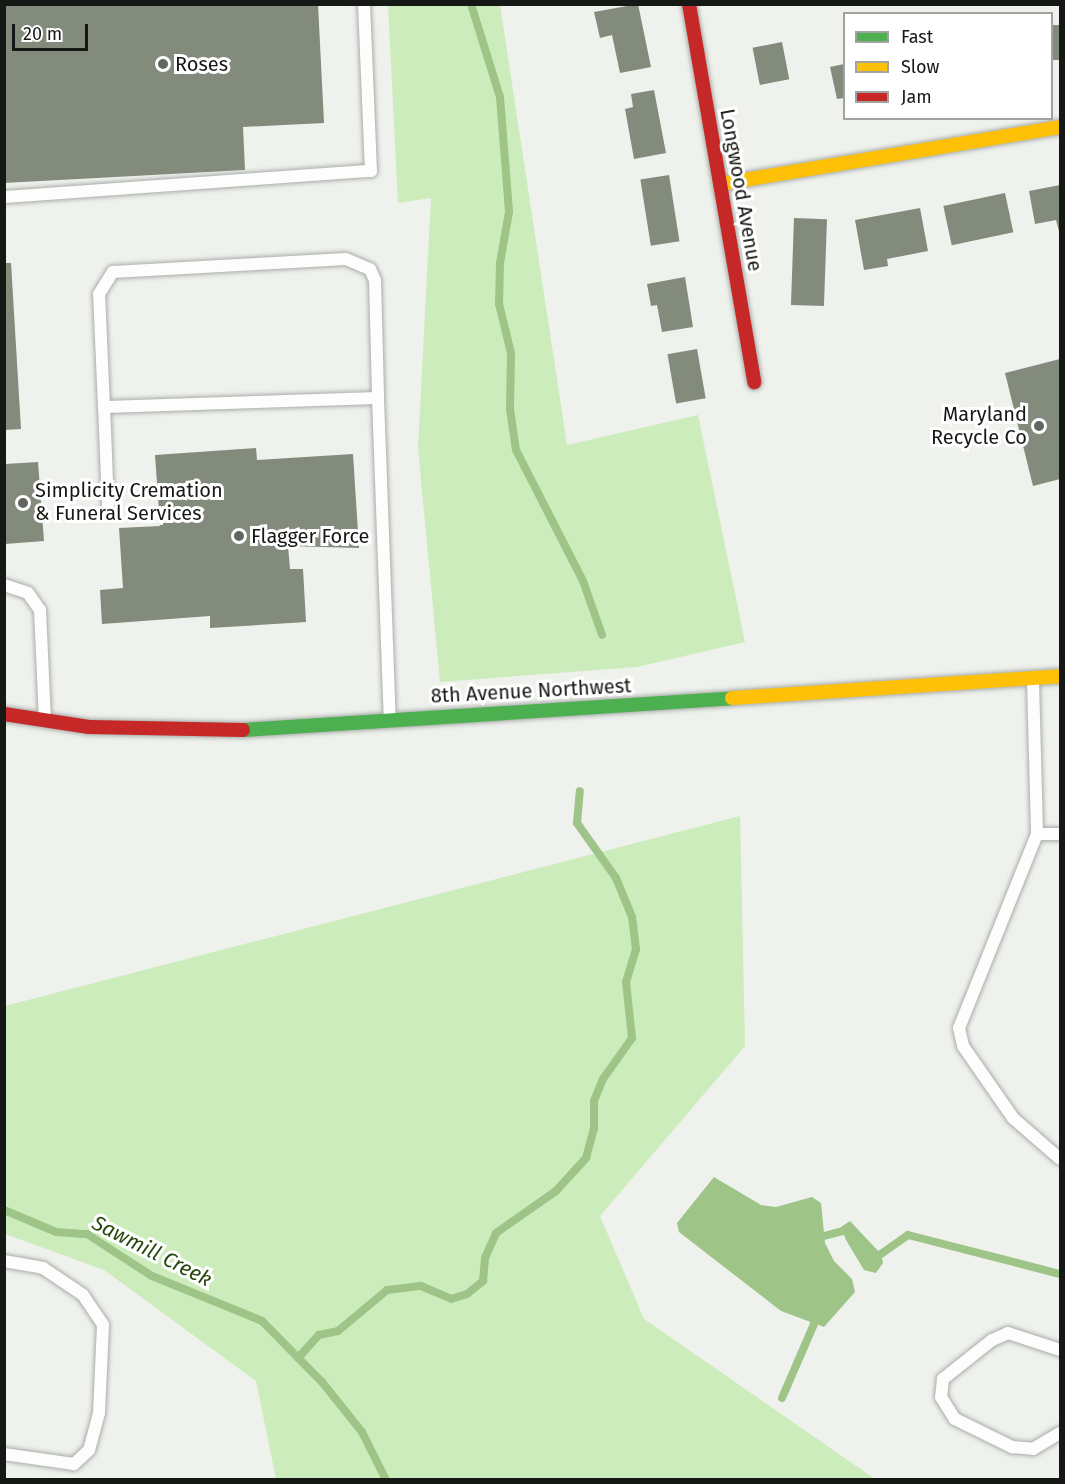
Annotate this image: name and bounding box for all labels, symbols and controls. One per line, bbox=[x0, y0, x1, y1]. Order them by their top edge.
scale bar bbox=[15, 12, 92, 50]
legend bbox=[843, 12, 1053, 120]
text: 20 m bbox=[23, 23, 62, 45]
text: Fast bbox=[901, 26, 933, 48]
place label: Roses bbox=[175, 52, 228, 76]
text: Slow bbox=[901, 56, 939, 78]
marker: Roses bbox=[156, 57, 170, 71]
text: Jam bbox=[901, 86, 932, 108]
street label: Longwood Avenue bbox=[715, 107, 767, 273]
place label: Maryland Recycle Co bbox=[931, 402, 1027, 449]
marker: Maryland Recycle Co bbox=[1032, 419, 1046, 433]
place label: Simplicity Cremation & Funeral Services bbox=[35, 479, 223, 526]
marker: Simplicity Cremation & Funeral Services bbox=[16, 496, 30, 510]
place label: Flagger Force bbox=[251, 524, 369, 548]
marker: Flagger Force bbox=[232, 529, 246, 543]
street label: 8th Avenue Northwest bbox=[430, 674, 632, 708]
water label: Sawmill Creek bbox=[88, 1210, 216, 1292]

